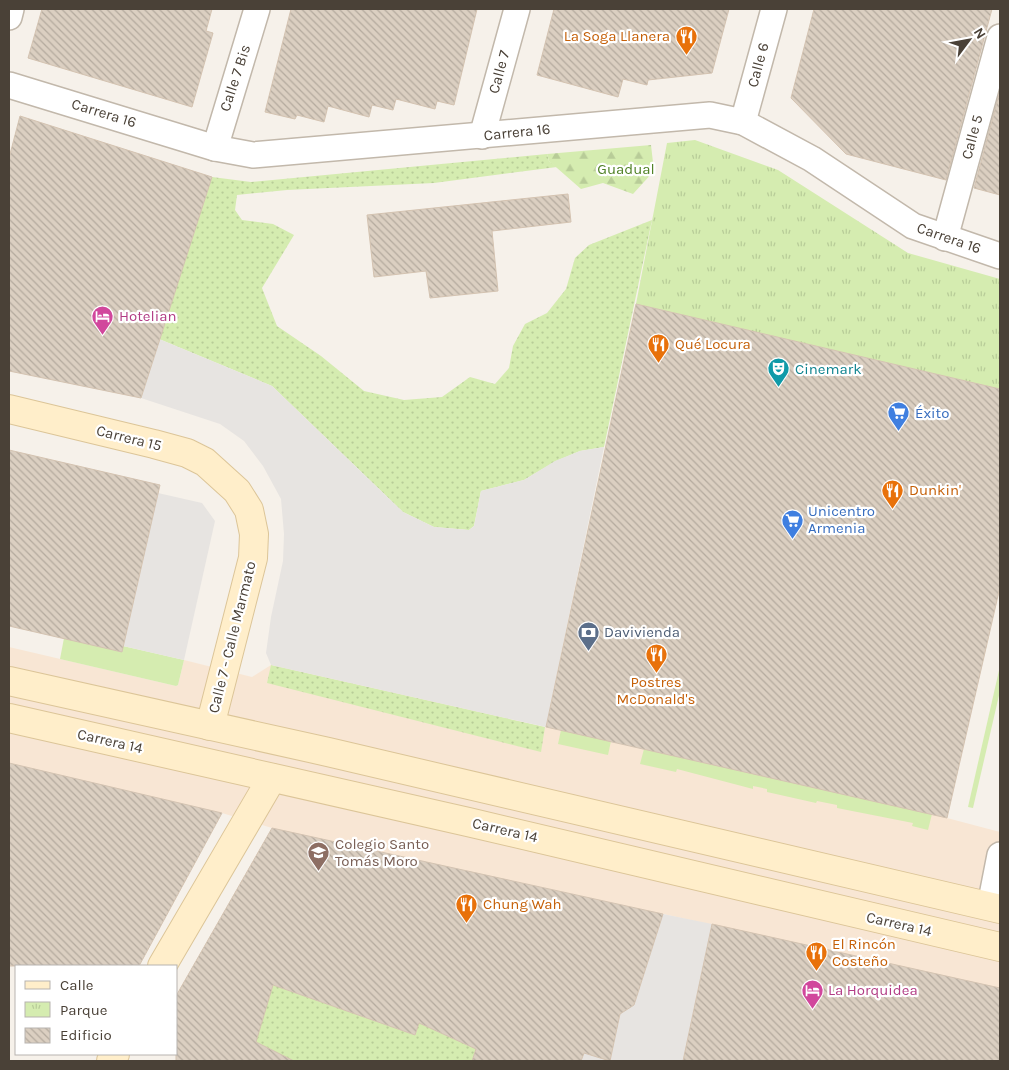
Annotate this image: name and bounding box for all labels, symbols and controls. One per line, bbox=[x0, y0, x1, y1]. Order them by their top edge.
north arrow bbox=[944, 15, 994, 65]
restaurant icon: La Soga Llanera bbox=[674, 24, 698, 55]
text: N bbox=[970, 25, 989, 42]
place label: La Soga Llanera bbox=[564, 27, 670, 45]
street label: Calle 6 bbox=[743, 41, 773, 89]
street label: Calle 7 Bis bbox=[216, 42, 254, 114]
street label: Calle 7 bbox=[485, 48, 513, 96]
street label: Carrera 16 bbox=[69, 95, 139, 131]
street label: Calle 5 bbox=[957, 113, 987, 161]
street label: Carrera 16 bbox=[483, 120, 551, 144]
park label: Guadual bbox=[597, 160, 655, 178]
street label: Carrera 16 bbox=[914, 219, 984, 257]
hotel icon: Hotelian bbox=[91, 304, 115, 335]
place label: Hotelian bbox=[119, 307, 177, 325]
restaurant icon: Qué Locura bbox=[647, 332, 671, 363]
place label: Qué Locura bbox=[675, 335, 751, 353]
theatre icon: Cinemark bbox=[767, 357, 791, 388]
place label: Cinemark bbox=[795, 360, 862, 378]
supermarket icon: Éxito bbox=[887, 401, 911, 432]
place label: Éxito bbox=[915, 404, 949, 422]
street label: Carrera 15 bbox=[94, 421, 164, 455]
restaurant icon: Dunkin' bbox=[881, 478, 905, 509]
place label: Dunkin' bbox=[909, 481, 961, 499]
place label: Unicentro Armenia bbox=[808, 502, 875, 537]
supermarket icon: Unicentro Armenia bbox=[780, 508, 804, 539]
street label: Calle 7 - Calle Marmato bbox=[204, 559, 260, 715]
bank icon: Davivienda bbox=[576, 620, 600, 651]
place label: Davivienda bbox=[604, 623, 680, 641]
restaurant icon: Postres McDonald's bbox=[644, 642, 668, 673]
place label: Postres McDonald's bbox=[617, 673, 695, 708]
street label: Carrera 14 bbox=[76, 725, 145, 757]
street label: Carrera 14 bbox=[471, 814, 540, 846]
place label: Colegio Santo Tomás Moro bbox=[335, 835, 429, 870]
school or university icon: Colegio Santo Tomás Moro bbox=[307, 841, 331, 872]
restaurant icon: Chung Wah bbox=[455, 892, 479, 923]
place label: Chung Wah bbox=[483, 895, 562, 913]
street label: Carrera 14 bbox=[865, 908, 934, 940]
place label: El Rincón Costeño bbox=[832, 935, 896, 970]
restaurant icon: El Rincón Costeño bbox=[804, 941, 828, 972]
legend bbox=[15, 965, 178, 1055]
text: Calle bbox=[60, 976, 94, 994]
hotel icon: La Horquidea bbox=[800, 978, 824, 1009]
place label: La Horquidea bbox=[828, 981, 918, 999]
text: Parque bbox=[60, 1001, 108, 1019]
text: Edificio bbox=[60, 1026, 112, 1044]

